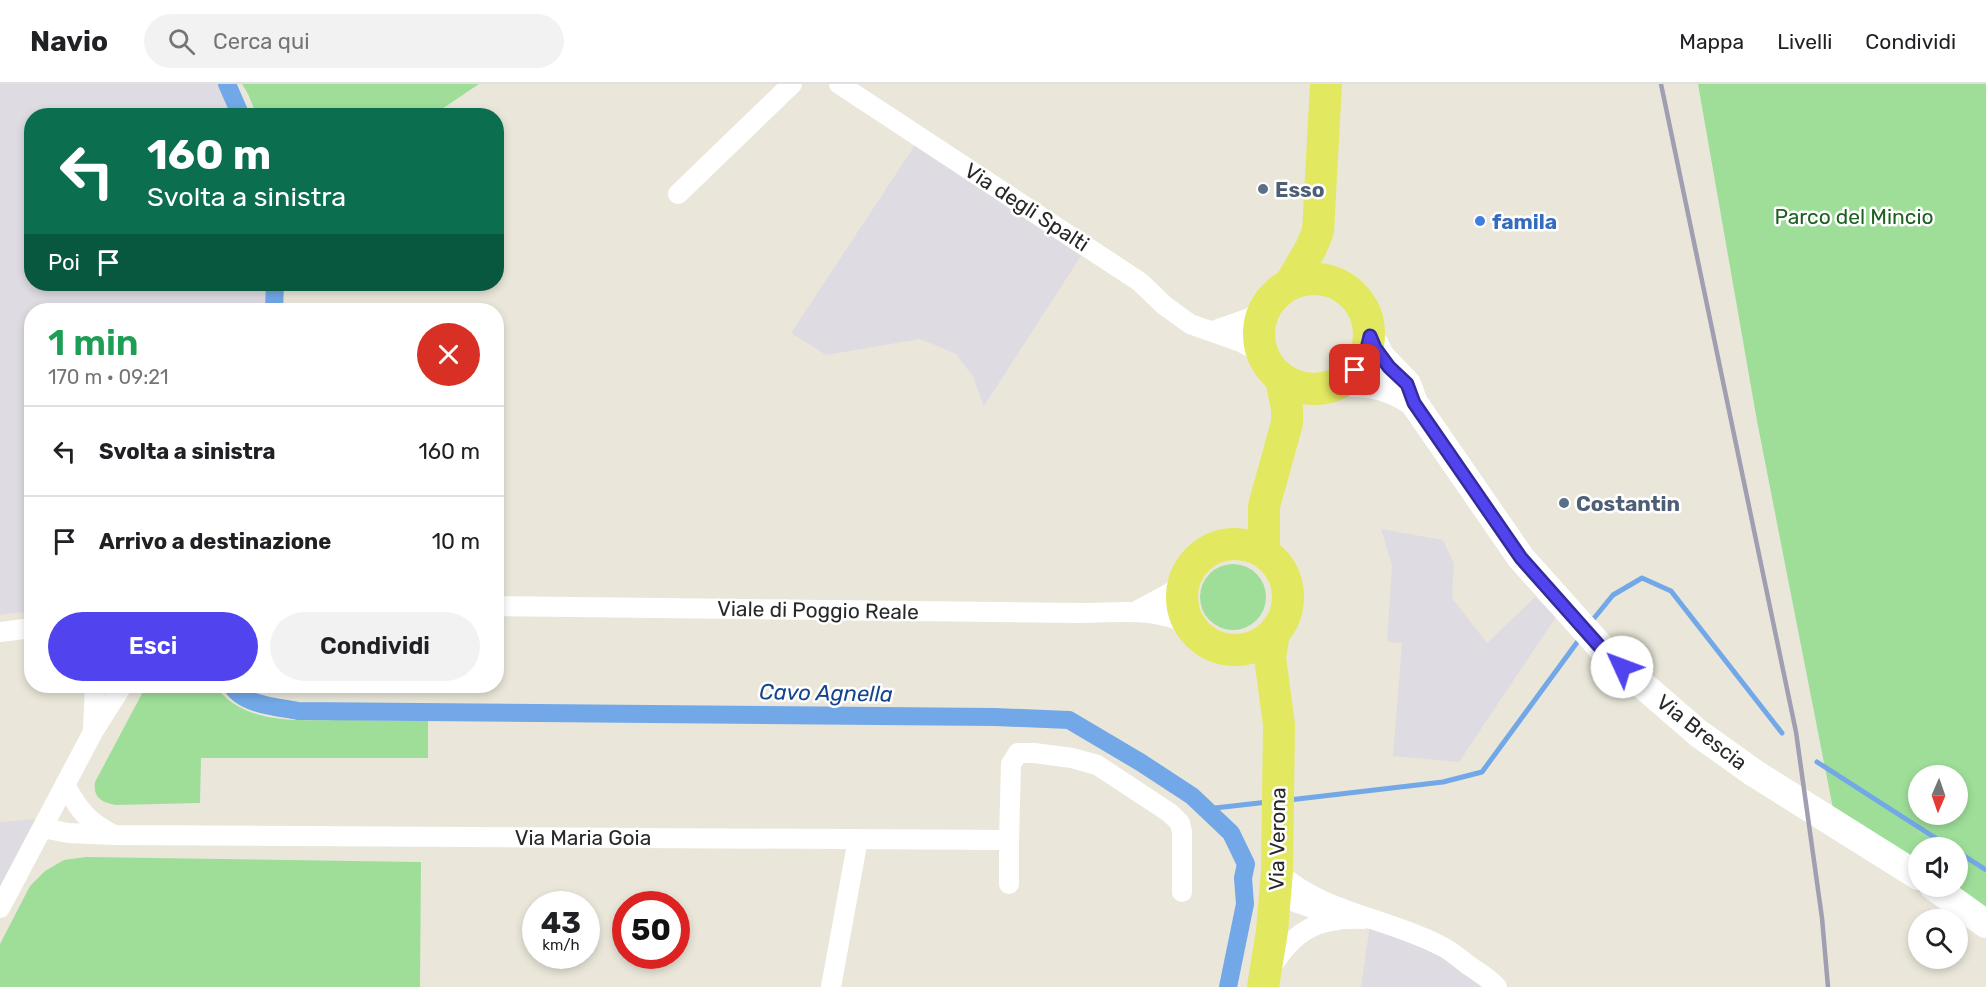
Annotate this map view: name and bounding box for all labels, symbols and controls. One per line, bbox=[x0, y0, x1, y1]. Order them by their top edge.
search box bbox=[144, 14, 564, 68]
text: Navio bbox=[30, 25, 108, 58]
icon: search bbox=[165, 25, 198, 58]
text: Cerca qui bbox=[213, 28, 310, 55]
text: Mappa bbox=[1679, 29, 1744, 54]
text: Livelli bbox=[1777, 29, 1832, 54]
text: Condividi bbox=[1865, 29, 1956, 54]
text: 160 m bbox=[147, 130, 271, 180]
icon: left bbox=[48, 132, 126, 210]
street label: Via degli Spalti bbox=[960, 158, 1094, 256]
place label: Esso bbox=[1275, 177, 1324, 202]
text: Svolta a sinistra bbox=[147, 181, 346, 213]
marker: Esso bbox=[1256, 182, 1270, 196]
park label: Parco del Mincio bbox=[1774, 204, 1934, 229]
place label: famila bbox=[1492, 209, 1557, 234]
marker: famila bbox=[1473, 214, 1487, 228]
icon: arrive bbox=[92, 246, 125, 279]
text: Poi bbox=[48, 249, 80, 276]
text: 1 min bbox=[48, 321, 139, 364]
button: close bbox=[417, 323, 480, 386]
pin bbox=[1329, 344, 1380, 395]
icon: arrive bbox=[1338, 353, 1371, 386]
text: 170 m · 09:21 bbox=[48, 365, 169, 389]
icon: left bbox=[48, 435, 81, 468]
text: Svolta a sinistra bbox=[99, 438, 276, 465]
text: 160 m bbox=[418, 438, 480, 465]
place label: Costantin bbox=[1576, 491, 1680, 516]
marker: Costantin bbox=[1557, 496, 1571, 510]
icon: arrive bbox=[48, 525, 81, 558]
text: Arrivo a destinazione bbox=[99, 528, 331, 555]
text: 10 m bbox=[432, 528, 480, 555]
street label: Viale di Poggio Reale bbox=[717, 596, 919, 624]
button: Esci bbox=[48, 612, 258, 681]
button: Condividi bbox=[270, 612, 480, 681]
position arrow bbox=[1590, 635, 1654, 699]
water label: Cavo Agnella bbox=[759, 678, 893, 708]
street label: Via Brescia bbox=[1652, 689, 1752, 775]
north arrow bbox=[1908, 765, 1968, 825]
map controls bbox=[1908, 765, 1968, 969]
street label: Via Verona bbox=[1264, 787, 1290, 891]
street label: Via Maria Goia bbox=[515, 825, 651, 850]
button: sound bbox=[1908, 837, 1968, 897]
speed limit sign: 50 bbox=[612, 891, 690, 969]
text: 43 bbox=[541, 905, 581, 941]
button: search bbox=[1908, 909, 1968, 969]
text: km/h bbox=[542, 936, 580, 954]

